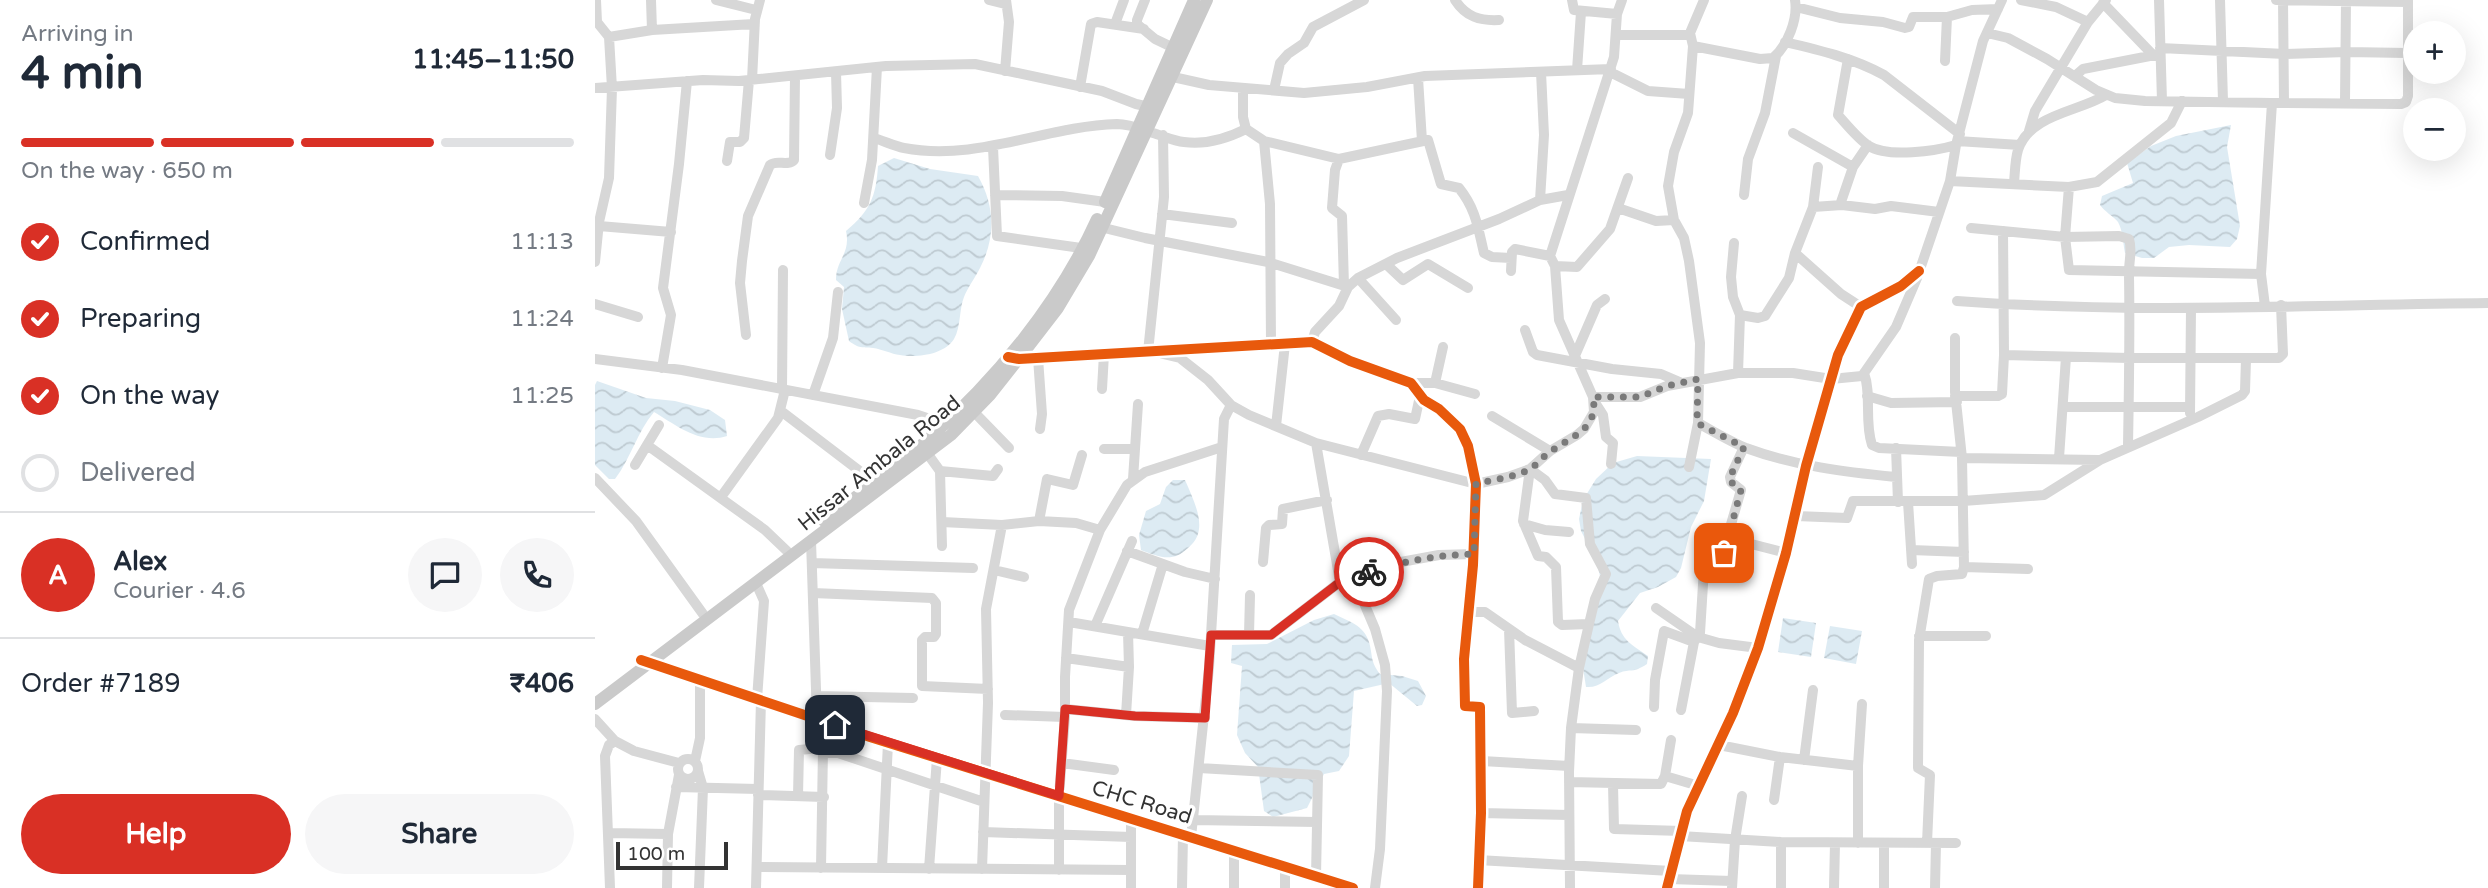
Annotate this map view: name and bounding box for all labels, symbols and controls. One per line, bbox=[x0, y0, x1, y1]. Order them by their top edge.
text: Arriving in bbox=[21, 20, 134, 48]
map controls bbox=[2403, 21, 2466, 161]
button: + bbox=[2403, 21, 2466, 84]
text: 11:45–11:50 bbox=[412, 44, 574, 75]
text: 4 min bbox=[21, 46, 144, 101]
button: − bbox=[2403, 98, 2466, 161]
text: On the way · 650 m bbox=[21, 157, 233, 185]
icon: check bbox=[21, 223, 59, 261]
text: Confirmed bbox=[80, 226, 210, 257]
text: 11:13 bbox=[510, 228, 574, 256]
icon: check bbox=[21, 300, 59, 338]
text: Preparing bbox=[80, 303, 201, 334]
text: 11:24 bbox=[510, 305, 574, 333]
icon: check bbox=[21, 377, 59, 415]
text: On the way bbox=[80, 380, 220, 411]
text: 11:25 bbox=[510, 382, 574, 410]
street label: Hissar Ambala Road bbox=[793, 390, 965, 537]
text: Delivered bbox=[80, 457, 196, 488]
pin bbox=[1694, 523, 1754, 583]
icon: bag bbox=[1705, 534, 1743, 572]
courier bbox=[1334, 537, 1404, 607]
button: chat bbox=[408, 538, 482, 612]
button: phone bbox=[500, 538, 574, 612]
text: Alex bbox=[113, 546, 167, 577]
icon: bike bbox=[1350, 553, 1388, 591]
text: A bbox=[48, 560, 68, 591]
text: Courier · 4.6 bbox=[113, 577, 246, 605]
text: Order #7189 bbox=[21, 668, 181, 699]
text: ₹406 bbox=[510, 668, 574, 699]
pin bbox=[805, 695, 865, 755]
icon: home bbox=[816, 706, 854, 744]
street label: CHC Road bbox=[1089, 775, 1195, 830]
button: Help bbox=[21, 794, 291, 874]
button: Share bbox=[305, 794, 574, 874]
scale bar bbox=[616, 839, 728, 871]
text: 100 m bbox=[627, 843, 685, 865]

